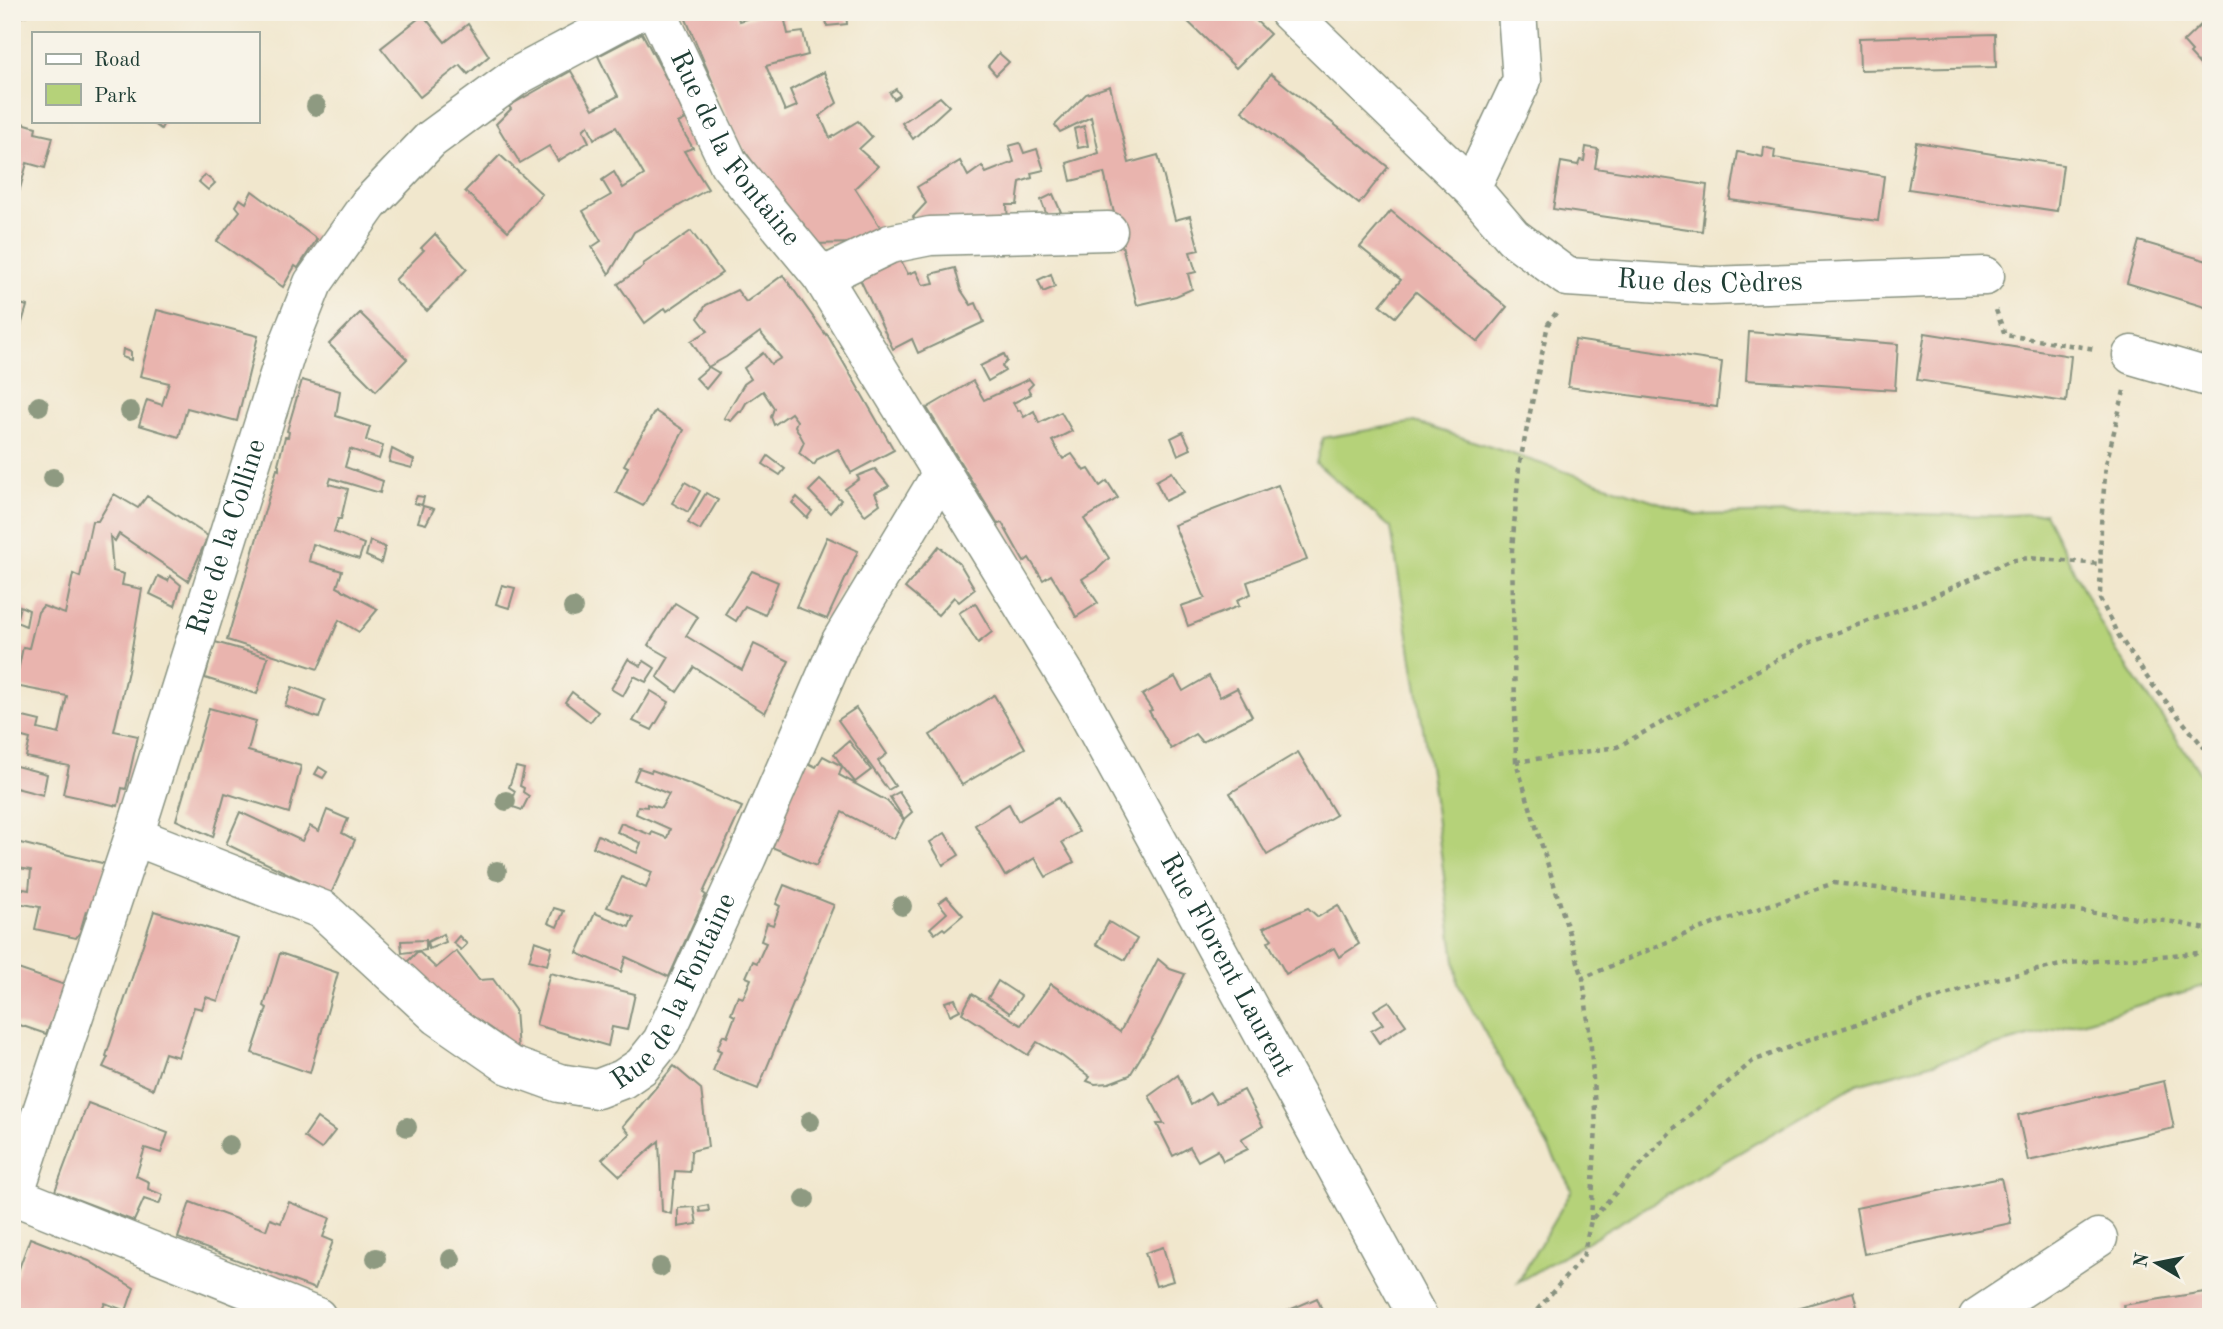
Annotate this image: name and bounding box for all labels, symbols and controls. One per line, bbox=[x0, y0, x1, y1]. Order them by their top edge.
legend bbox=[32, 32, 259, 122]
street label: Rue de la Fontaine bbox=[664, 47, 805, 252]
text: Road bbox=[94, 50, 141, 71]
text: Park bbox=[94, 86, 137, 107]
street label: Rue des Cèdres bbox=[1616, 266, 1803, 300]
street label: Rue de la Colline bbox=[184, 436, 272, 639]
street label: Rue Florent Laurent bbox=[1154, 849, 1298, 1082]
street label: Rue de la Fontaine bbox=[607, 889, 742, 1096]
north arrow bbox=[2122, 1228, 2192, 1298]
text: N bbox=[2132, 1251, 2153, 1269]

